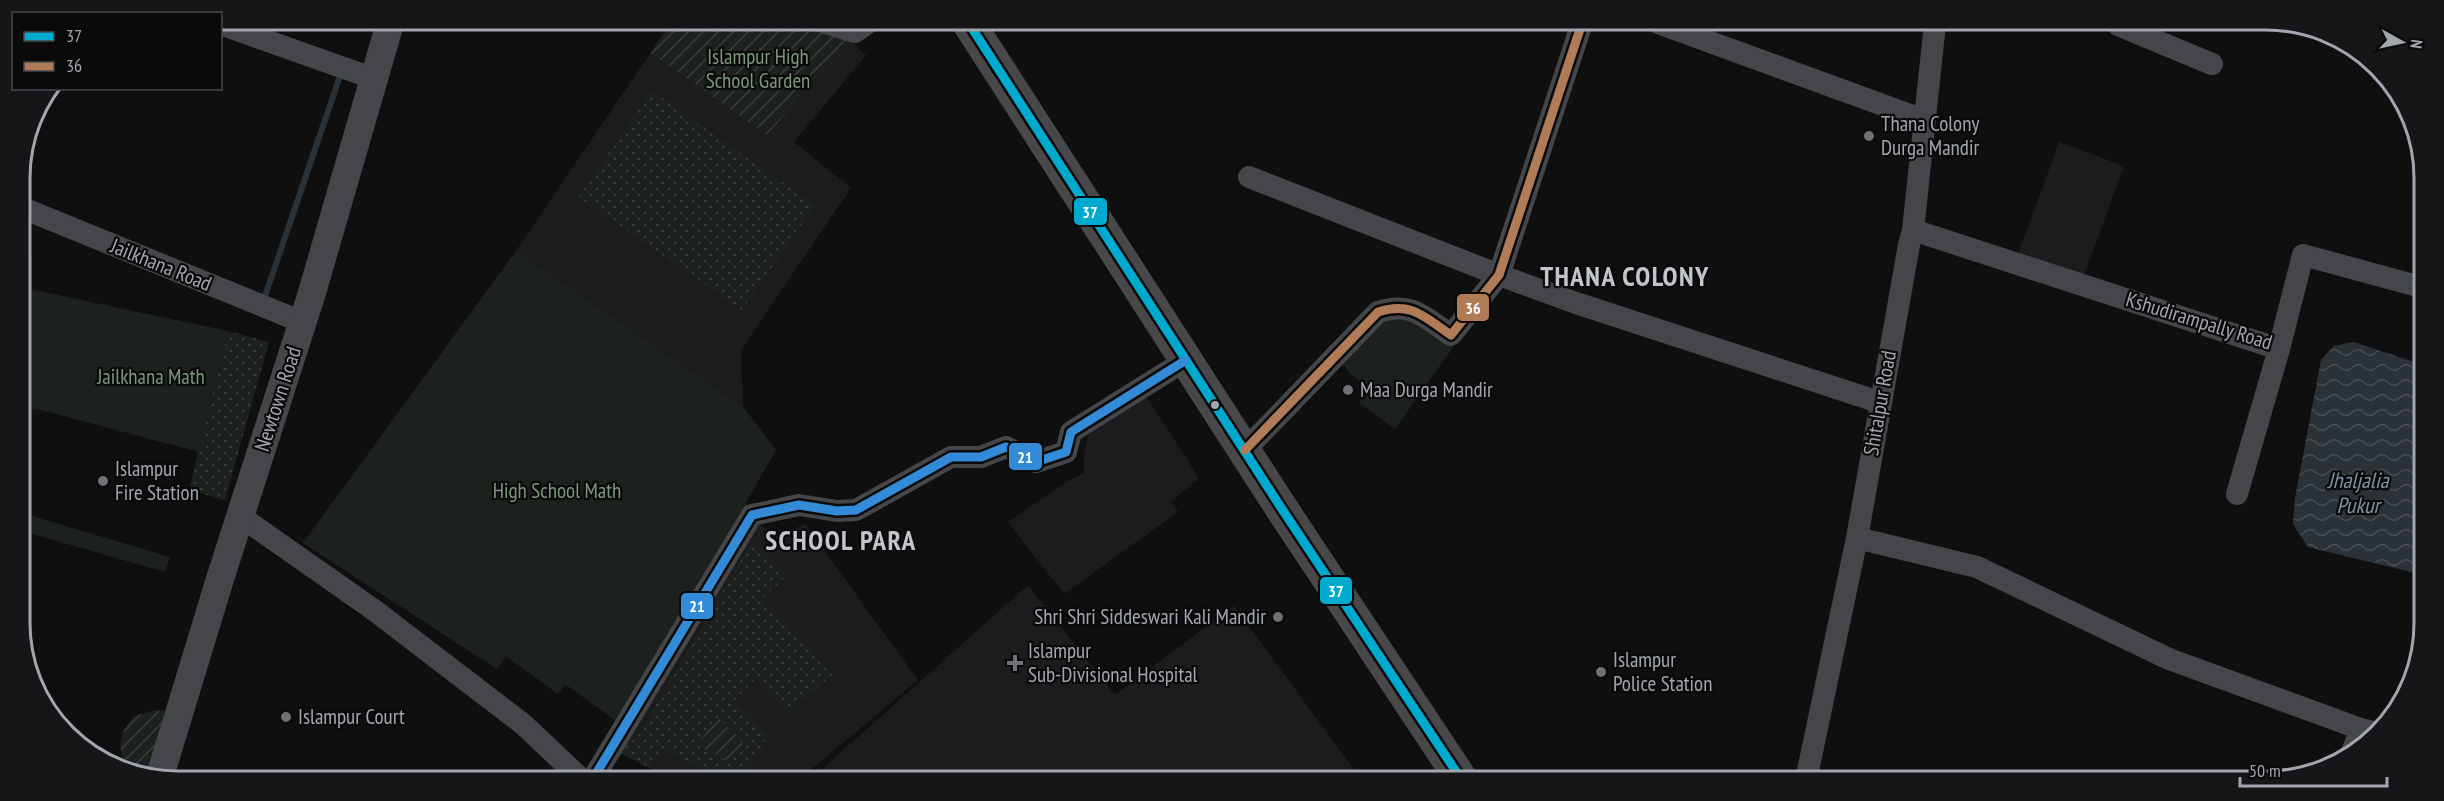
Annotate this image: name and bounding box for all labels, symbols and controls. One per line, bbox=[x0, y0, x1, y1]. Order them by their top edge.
legend bbox=[12, 12, 222, 90]
north arrow bbox=[2372, 12, 2432, 72]
text: 37 bbox=[66, 24, 82, 47]
text: N bbox=[2406, 38, 2427, 50]
park label: Islampur High School Garden bbox=[706, 43, 810, 94]
text: 36 bbox=[66, 54, 82, 77]
place label: Thana Colony Durga Mandir bbox=[1881, 110, 1979, 161]
marker: Thana Colony Durga Mandir bbox=[1862, 129, 1876, 143]
line badge: 37 bbox=[1073, 197, 1108, 226]
text: 37 bbox=[1082, 202, 1098, 222]
street label: Jailkhana Road bbox=[106, 232, 216, 297]
district label: THANA COLONY bbox=[1540, 259, 1710, 293]
street label: Kshudirampally Road bbox=[2123, 285, 2276, 356]
line badge: 36 bbox=[1456, 293, 1490, 322]
text: 36 bbox=[1465, 298, 1481, 318]
street label: Newtown Road bbox=[248, 343, 307, 455]
street label: Shitalpur Road bbox=[1857, 348, 1902, 458]
park label: Jailkhana Math bbox=[96, 363, 205, 390]
place label: Maa Durga Mandir bbox=[1360, 376, 1493, 403]
marker: Maa Durga Mandir bbox=[1341, 383, 1355, 397]
unlabelled marker bbox=[1209, 399, 1221, 411]
line badge: 21 bbox=[1008, 442, 1043, 471]
text: 21 bbox=[1017, 447, 1033, 467]
place label: Islampur Fire Station bbox=[115, 455, 199, 506]
water label: Jhaljalia Pukur bbox=[2326, 466, 2390, 519]
marker: Islampur Fire Station bbox=[96, 474, 110, 488]
park label: High School Math bbox=[493, 477, 621, 504]
district label: SCHOOL PARA bbox=[765, 523, 917, 557]
line badge: 37 bbox=[1319, 576, 1353, 605]
text: 37 bbox=[1328, 581, 1344, 601]
line badge: 21 bbox=[680, 592, 714, 620]
text: 21 bbox=[689, 596, 705, 616]
place label: Shri Shri Siddeswari Kali Mandir bbox=[1034, 603, 1266, 630]
marker: Shri Shri Siddeswari Kali Mandir bbox=[1271, 610, 1285, 624]
place label: Islampur Sub-Divisional Hospital bbox=[1028, 637, 1198, 688]
place label: Islampur Police Station bbox=[1613, 646, 1712, 697]
marker: Islampur Sub-Divisional Hospital bbox=[1006, 654, 1024, 672]
marker: Islampur Police Station bbox=[1594, 665, 1608, 679]
place label: Islampur Court bbox=[298, 703, 405, 730]
marker: Islampur Court bbox=[279, 710, 293, 724]
scale bar bbox=[2240, 750, 2387, 788]
text: 50 m bbox=[2249, 759, 2281, 782]

